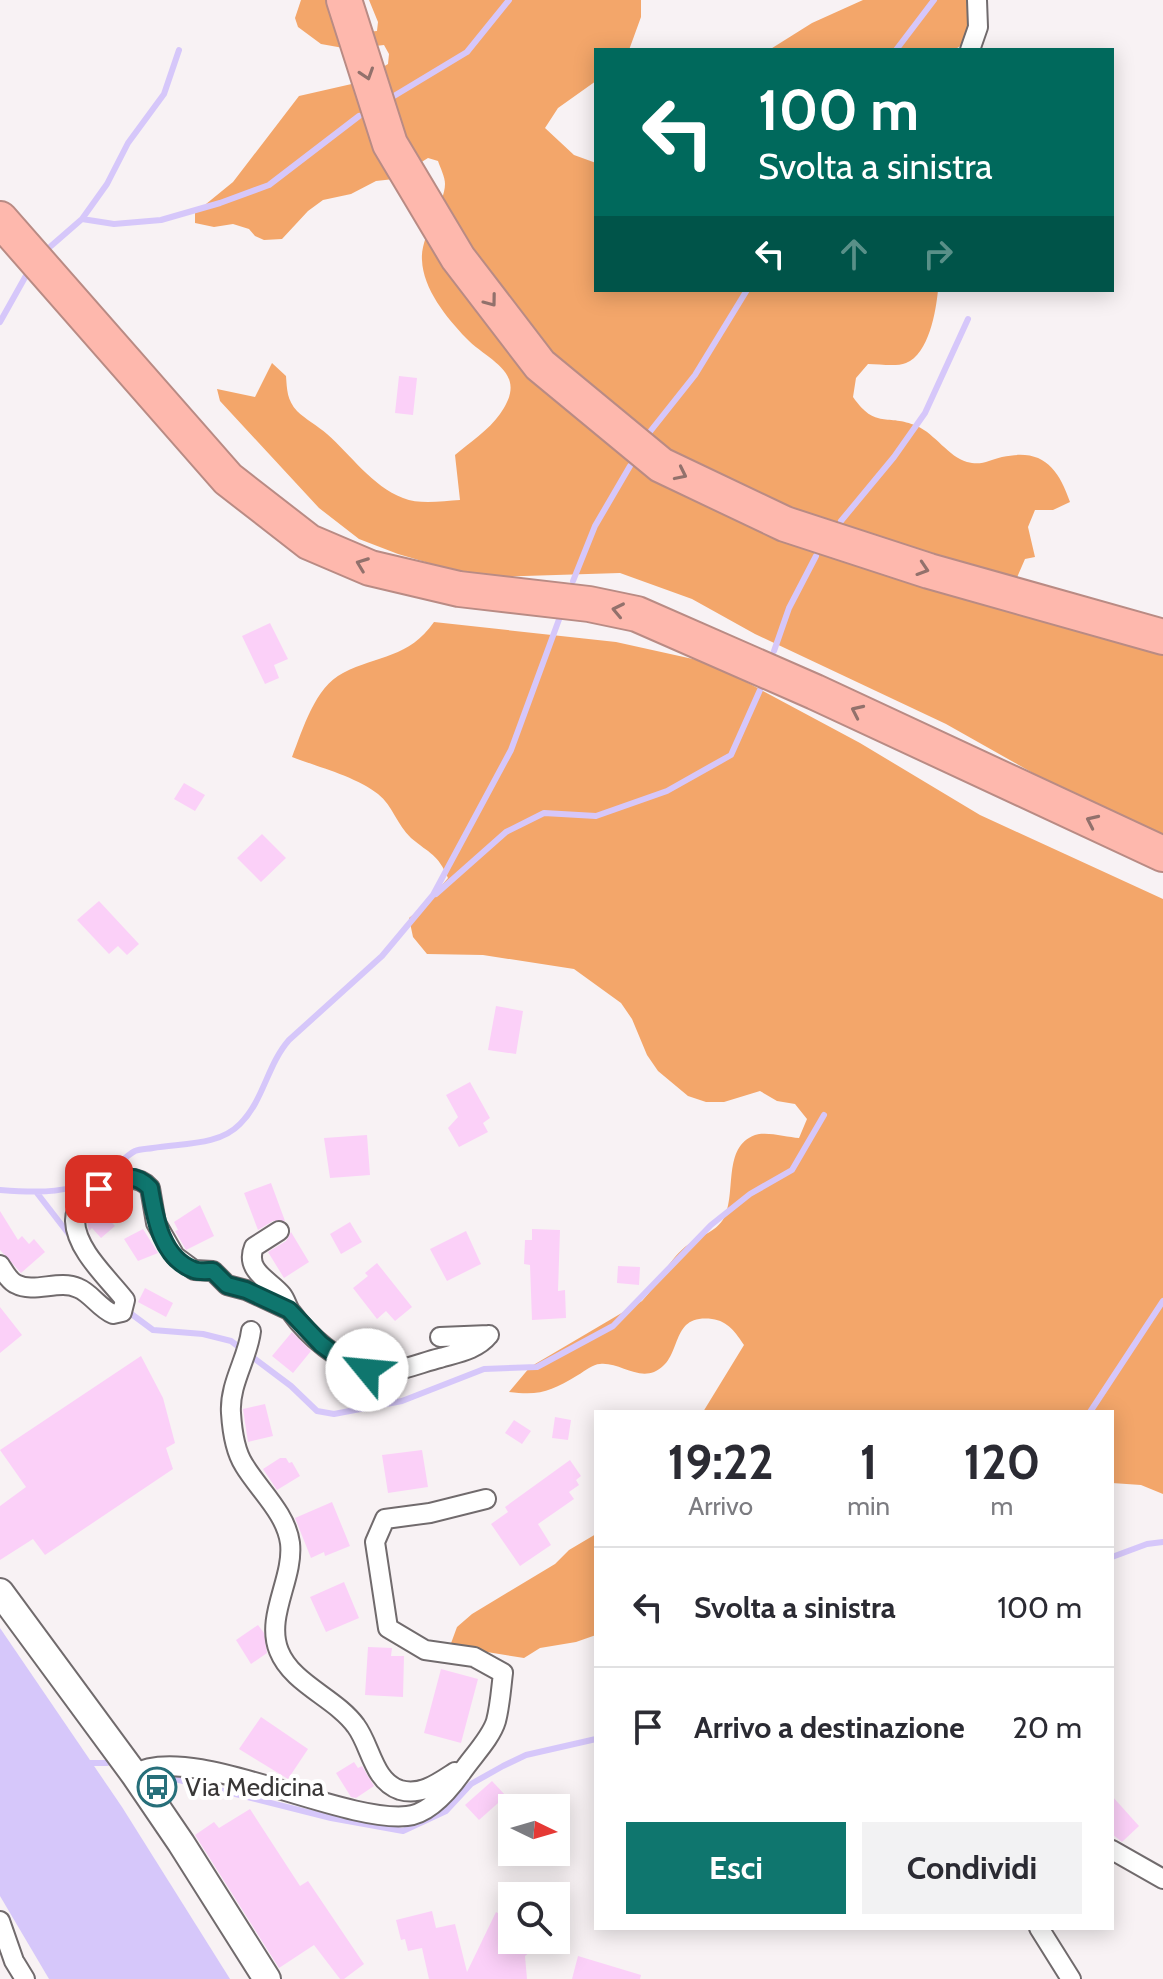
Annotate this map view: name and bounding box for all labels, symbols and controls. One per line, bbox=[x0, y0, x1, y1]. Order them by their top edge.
one-way arrow bbox=[358, 67, 374, 81]
text: 100 m bbox=[758, 76, 919, 144]
icon: left bbox=[626, 80, 730, 184]
text: Svolta a sinistra bbox=[758, 144, 993, 188]
icon: left bbox=[748, 232, 792, 276]
icon: ahead bbox=[832, 232, 876, 276]
icon: right bbox=[916, 232, 960, 276]
one-way arrow bbox=[481, 292, 495, 307]
one-way arrow bbox=[673, 464, 688, 480]
one-way arrow bbox=[356, 557, 370, 574]
one-way arrow bbox=[916, 560, 929, 576]
one-way arrow bbox=[611, 602, 625, 619]
one-way arrow bbox=[850, 705, 865, 721]
one-way arrow bbox=[1086, 815, 1101, 831]
pin bbox=[65, 1155, 133, 1223]
icon: arrive bbox=[77, 1167, 121, 1211]
position arrow bbox=[325, 1328, 409, 1412]
text: 19:22 bbox=[668, 1433, 774, 1491]
text: 1 bbox=[860, 1433, 877, 1491]
text: 120 bbox=[964, 1433, 1041, 1491]
text: Arrivo bbox=[688, 1490, 753, 1522]
text: min bbox=[847, 1490, 890, 1522]
text: m bbox=[991, 1490, 1013, 1522]
icon: left bbox=[626, 1585, 670, 1629]
text: Svolta a sinistra bbox=[694, 1589, 896, 1626]
text: 100 m bbox=[997, 1589, 1082, 1626]
icon: arrive bbox=[626, 1705, 670, 1749]
text: Arrivo a destinazione bbox=[694, 1709, 965, 1746]
text: 20 m bbox=[1012, 1709, 1082, 1746]
bus stop icon: Via Medicina bbox=[136, 1766, 178, 1808]
place label: Via Medicina bbox=[185, 1771, 325, 1803]
north arrow bbox=[498, 1794, 570, 1866]
map controls bbox=[498, 1794, 570, 1954]
button: Esci bbox=[626, 1822, 846, 1914]
button: Condividi bbox=[862, 1822, 1082, 1914]
button: search bbox=[498, 1882, 570, 1954]

